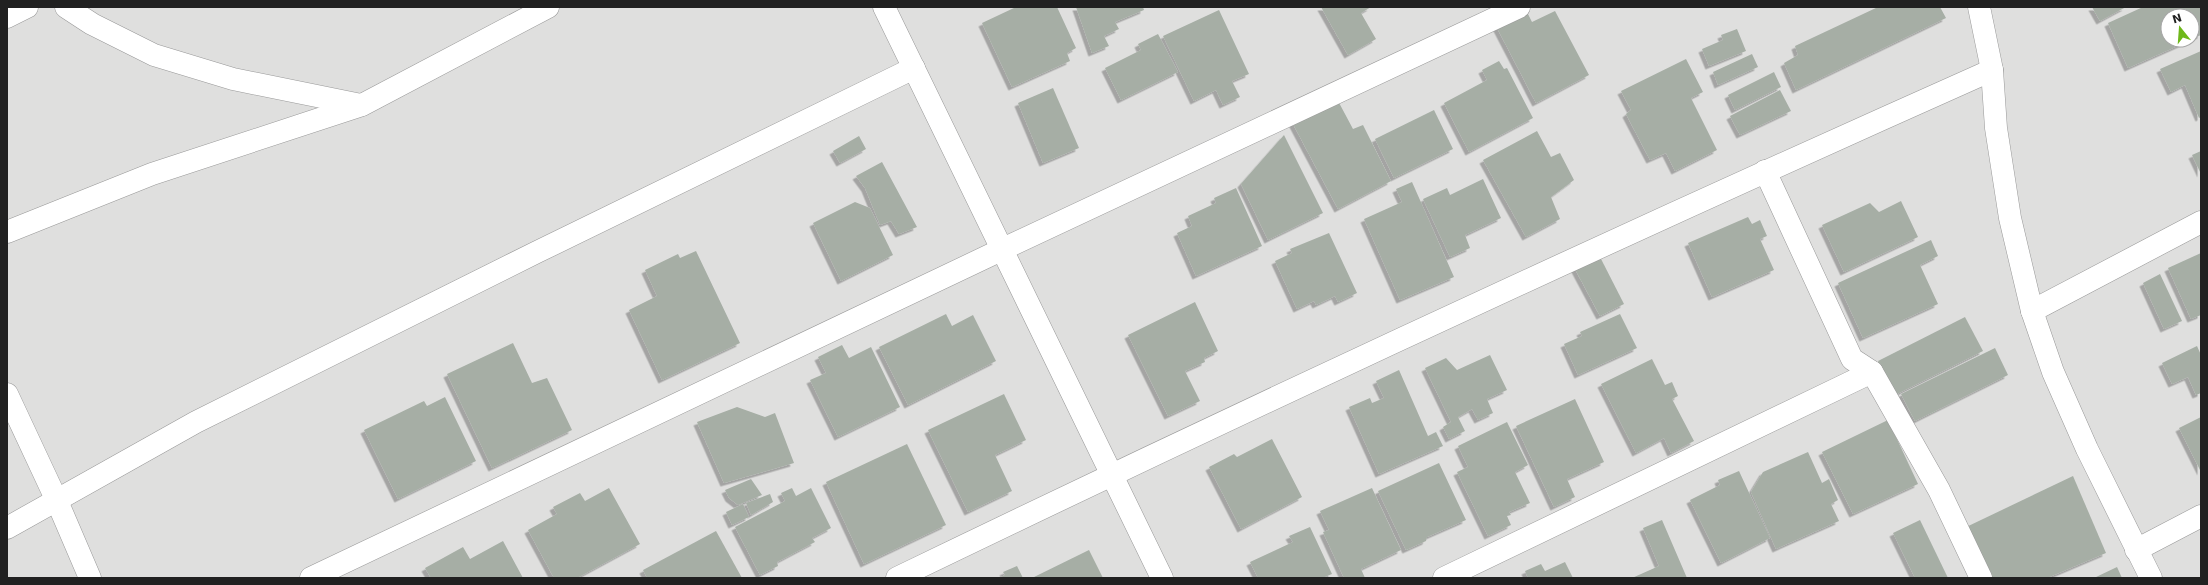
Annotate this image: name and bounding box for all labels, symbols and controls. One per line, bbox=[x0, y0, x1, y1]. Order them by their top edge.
north arrow bbox=[2160, 8, 2200, 48]
text: N bbox=[2171, 11, 2184, 26]

